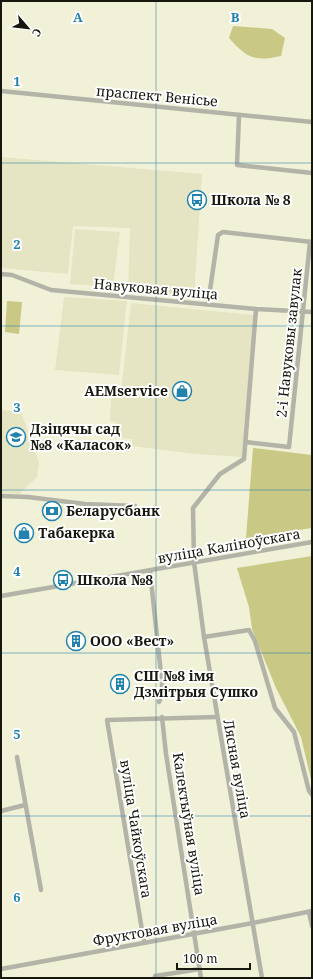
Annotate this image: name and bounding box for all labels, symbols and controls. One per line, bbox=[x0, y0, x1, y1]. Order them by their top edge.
north arrow bbox=[8, 8, 48, 48]
text: A bbox=[73, 8, 83, 26]
text: B bbox=[231, 8, 240, 26]
text: С bbox=[29, 26, 46, 40]
text: 1 bbox=[13, 72, 21, 90]
street label: праспект Венісье bbox=[96, 81, 219, 110]
bus stop icon: Школа № 8 bbox=[186, 189, 208, 211]
place label: Школа № 8 bbox=[211, 190, 291, 209]
text: 2 bbox=[13, 235, 21, 253]
street label: 2-і Навуковы завулак bbox=[271, 267, 306, 418]
street label: Навуковая вуліца bbox=[93, 274, 219, 303]
shop icon: AEMservice bbox=[171, 380, 193, 402]
place label: AEMservice bbox=[84, 381, 168, 400]
text: 3 bbox=[13, 398, 21, 416]
place label: Дзіцячы сад №8 «Каласок» bbox=[30, 419, 132, 454]
school or university icon: Дзіцячы сад №8 «Каласок» bbox=[5, 426, 27, 448]
bank icon: Беларусбанк bbox=[41, 500, 63, 522]
place label: Беларусбанк bbox=[66, 501, 160, 520]
shop icon: Табакерка bbox=[13, 522, 35, 544]
place label: Табакерка bbox=[38, 523, 115, 542]
street label: вуліца Каліноўскага bbox=[156, 524, 302, 567]
text: 4 bbox=[13, 562, 21, 580]
bus stop icon: Школа №8 bbox=[52, 569, 74, 591]
place label: Школа №8 bbox=[77, 570, 153, 589]
building icon: ООО «Вест» bbox=[65, 630, 87, 652]
place label: ООО «Вест» bbox=[90, 631, 174, 650]
place label: СШ №8 імя Дзмітрыя Сушко bbox=[134, 666, 258, 701]
building icon: СШ №8 імя Дзмітрыя Сушко bbox=[109, 673, 131, 695]
street label: Лясная вуліца bbox=[219, 718, 256, 820]
text: 5 bbox=[13, 725, 21, 743]
street label: Калектыўная вуліца bbox=[169, 751, 210, 897]
street label: вуліца Чайкоўскага bbox=[116, 758, 157, 900]
text: 6 bbox=[13, 888, 21, 906]
street label: Фруктовая вуліца bbox=[91, 909, 219, 950]
scale bar bbox=[177, 945, 250, 971]
text: 100 m bbox=[183, 950, 218, 967]

